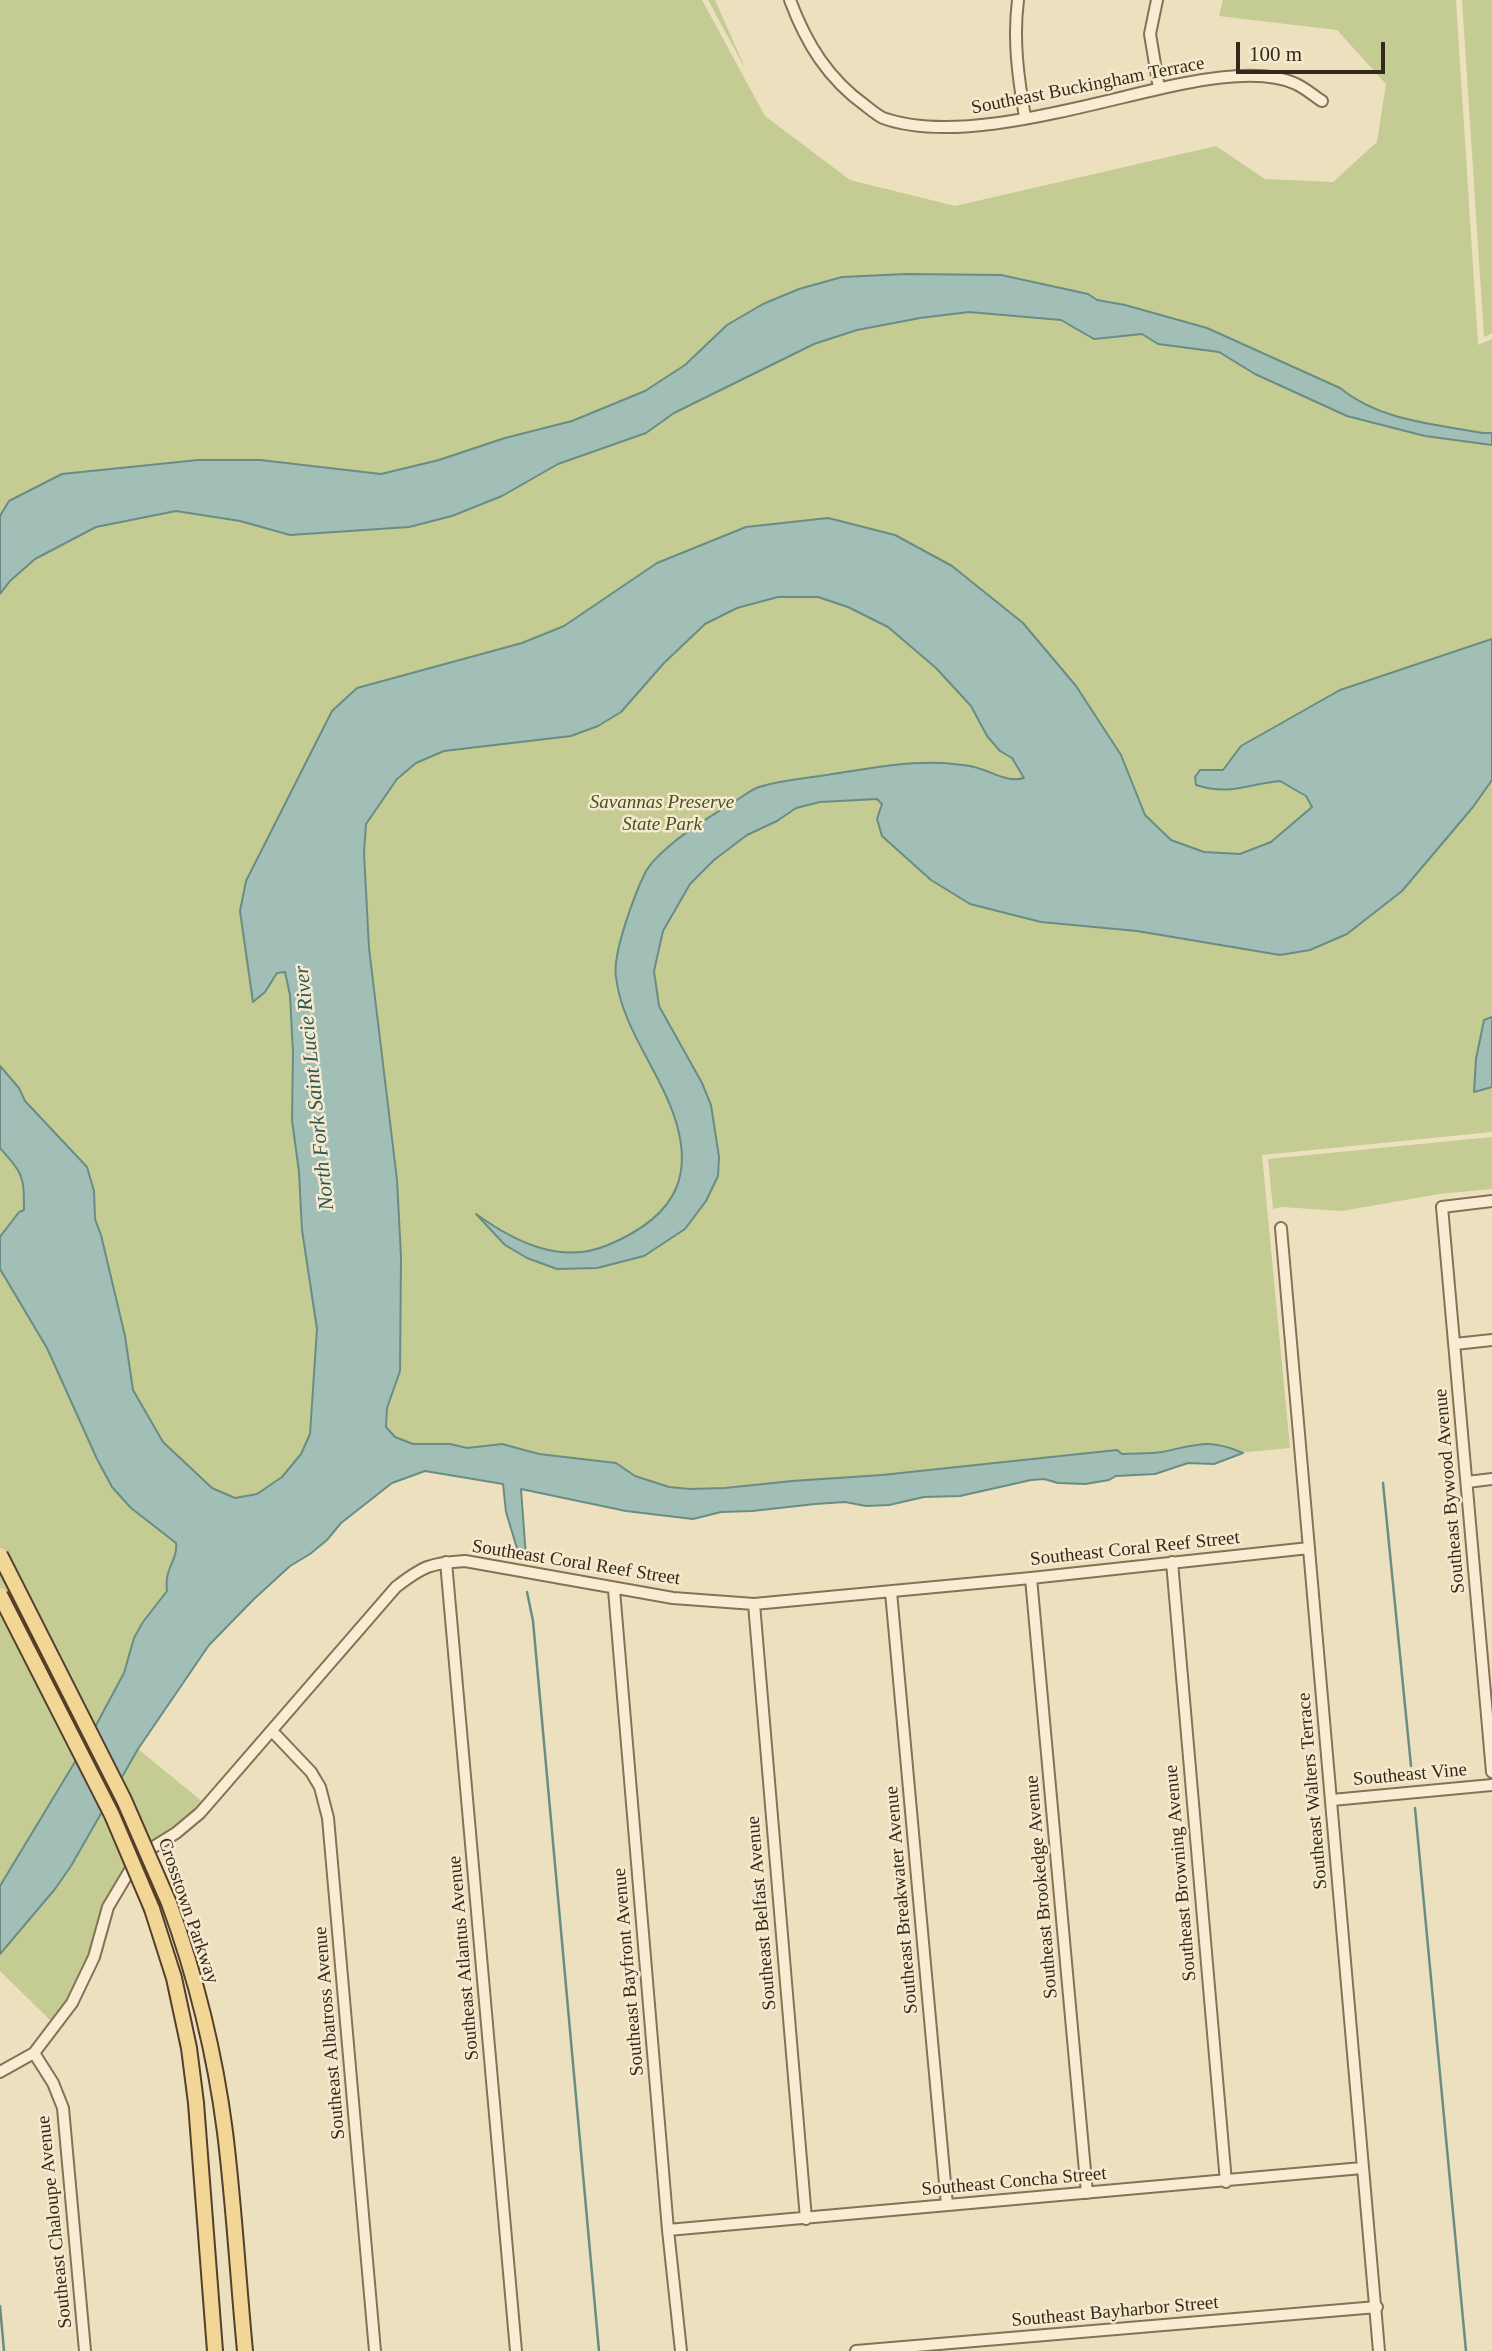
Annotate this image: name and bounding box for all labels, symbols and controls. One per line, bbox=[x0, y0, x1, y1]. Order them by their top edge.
scale bar bbox=[1240, 28, 1389, 72]
text: 100 m bbox=[1249, 42, 1302, 66]
street label: Southeast Buckingham Terrace bbox=[969, 52, 1207, 120]
park label: Savannas Preserve State Park bbox=[590, 792, 734, 836]
water label: North Fork Saint Lucie River bbox=[290, 964, 340, 1212]
street label: Southeast Bywood Avenue bbox=[1430, 1388, 1470, 1594]
street label: Southeast Coral Reef Street bbox=[1029, 1527, 1241, 1571]
street label: Southeast Coral Reef Street bbox=[470, 1535, 682, 1591]
street label: Southeast Walters Terrace bbox=[1293, 1692, 1333, 1890]
street label: Southeast Vine bbox=[1352, 1759, 1468, 1791]
street label: Southeast Browning Avenue bbox=[1160, 1764, 1202, 1982]
street label: Southeast Brookedge Avenue bbox=[1021, 1774, 1063, 2000]
street label: Southeast Breakwater Avenue bbox=[881, 1785, 923, 2015]
street label: Southeast Belfast Avenue bbox=[742, 1815, 782, 2011]
street label: Crosstown Parkway bbox=[152, 1835, 224, 1987]
street label: Southeast Atlantus Avenue bbox=[444, 1855, 484, 2061]
street label: Southeast Bayfront Avenue bbox=[609, 1867, 649, 2077]
street label: Southeast Albatross Avenue bbox=[309, 1925, 351, 2141]
street label: Southeast Chaloupe Avenue bbox=[32, 2114, 78, 2330]
street label: Southeast Concha Street bbox=[920, 2163, 1108, 2201]
street label: Southeast Bayharbor Street bbox=[1010, 2292, 1220, 2332]

